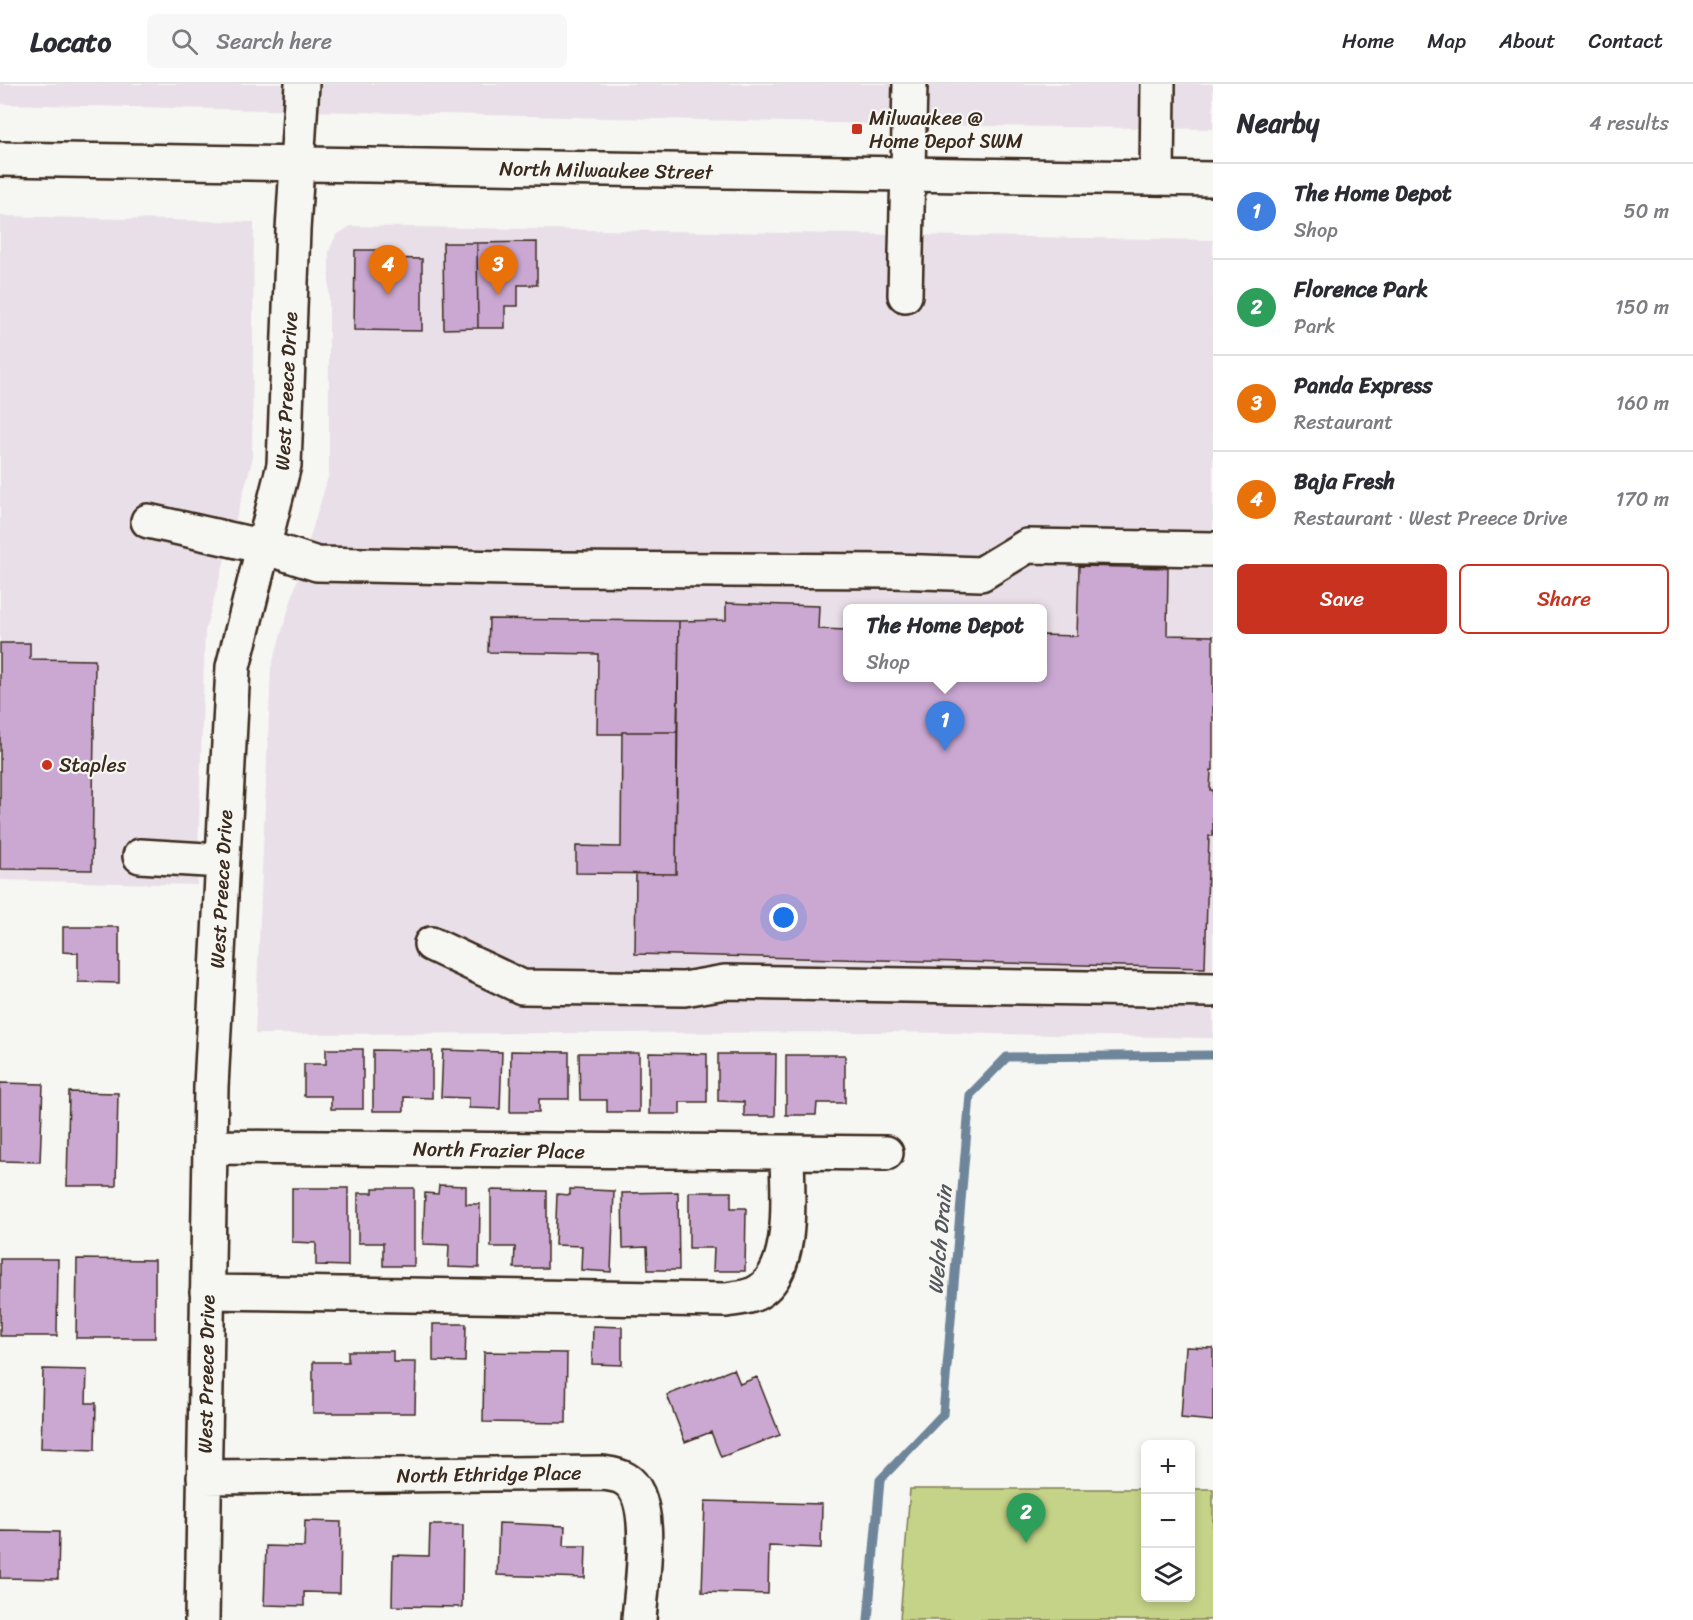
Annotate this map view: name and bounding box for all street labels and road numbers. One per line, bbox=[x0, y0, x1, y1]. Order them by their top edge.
street label: North Milwaukee Street bbox=[499, 151, 714, 190]
street label: West Preece Drive bbox=[265, 310, 308, 471]
street label: West Preece Drive bbox=[200, 808, 243, 969]
street label: North Frazier Place bbox=[413, 1132, 585, 1169]
street label: West Preece Drive bbox=[188, 1294, 225, 1454]
street label: North Ethridge Place bbox=[396, 1455, 582, 1494]

